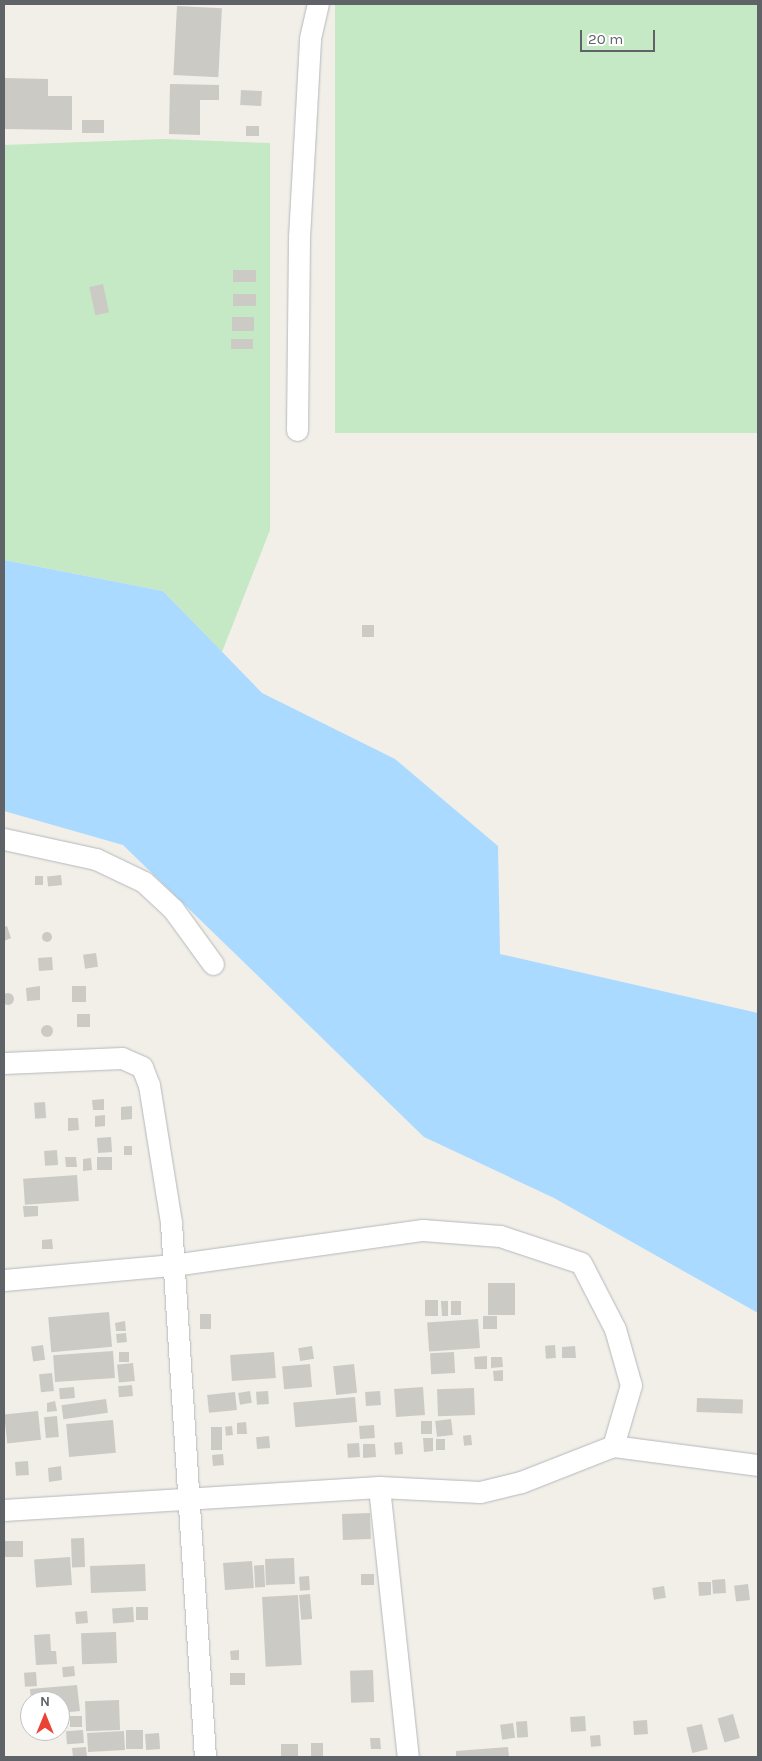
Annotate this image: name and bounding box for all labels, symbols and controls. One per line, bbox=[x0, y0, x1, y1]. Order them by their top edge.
scale bar bbox=[582, 20, 657, 52]
text: 20 m bbox=[588, 30, 623, 48]
north arrow bbox=[20, 1691, 70, 1741]
text: N bbox=[40, 1693, 50, 1710]

